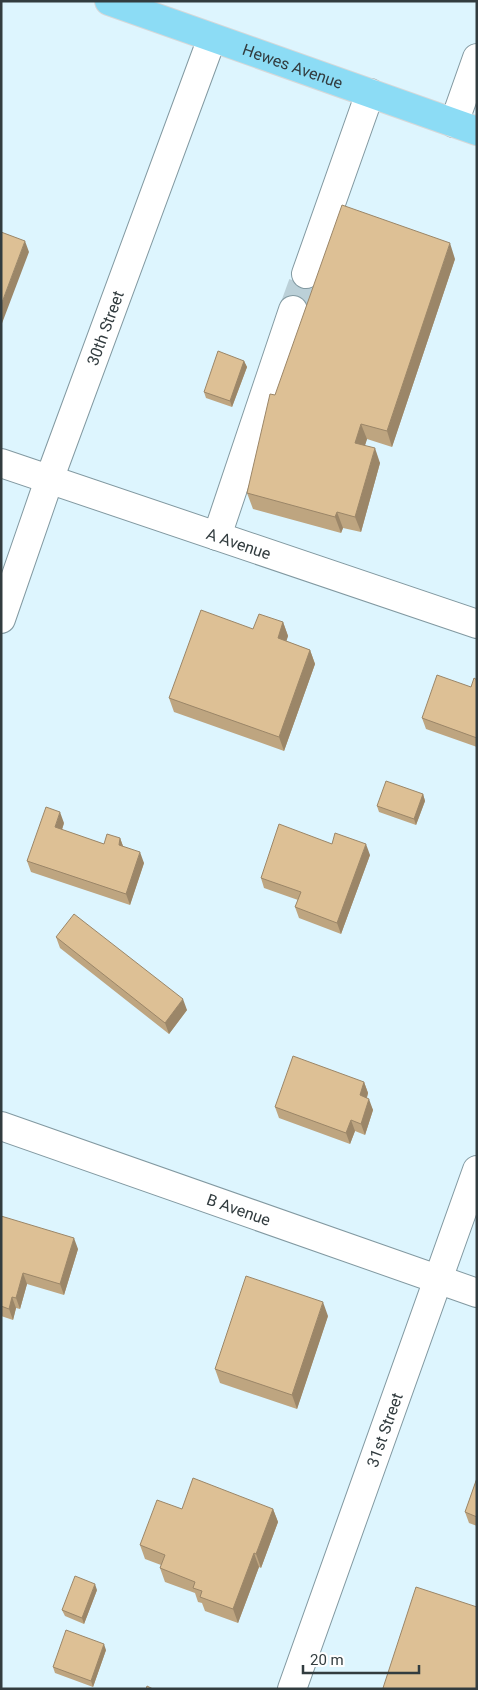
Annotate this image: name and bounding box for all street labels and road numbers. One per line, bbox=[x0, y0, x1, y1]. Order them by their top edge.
street label: Hewes Avenue bbox=[240, 40, 345, 93]
street label: 30th Street bbox=[83, 288, 128, 368]
street label: A Avenue bbox=[204, 524, 273, 564]
street label: B Avenue bbox=[204, 1190, 273, 1230]
street label: 31st Street bbox=[363, 1390, 407, 1470]

